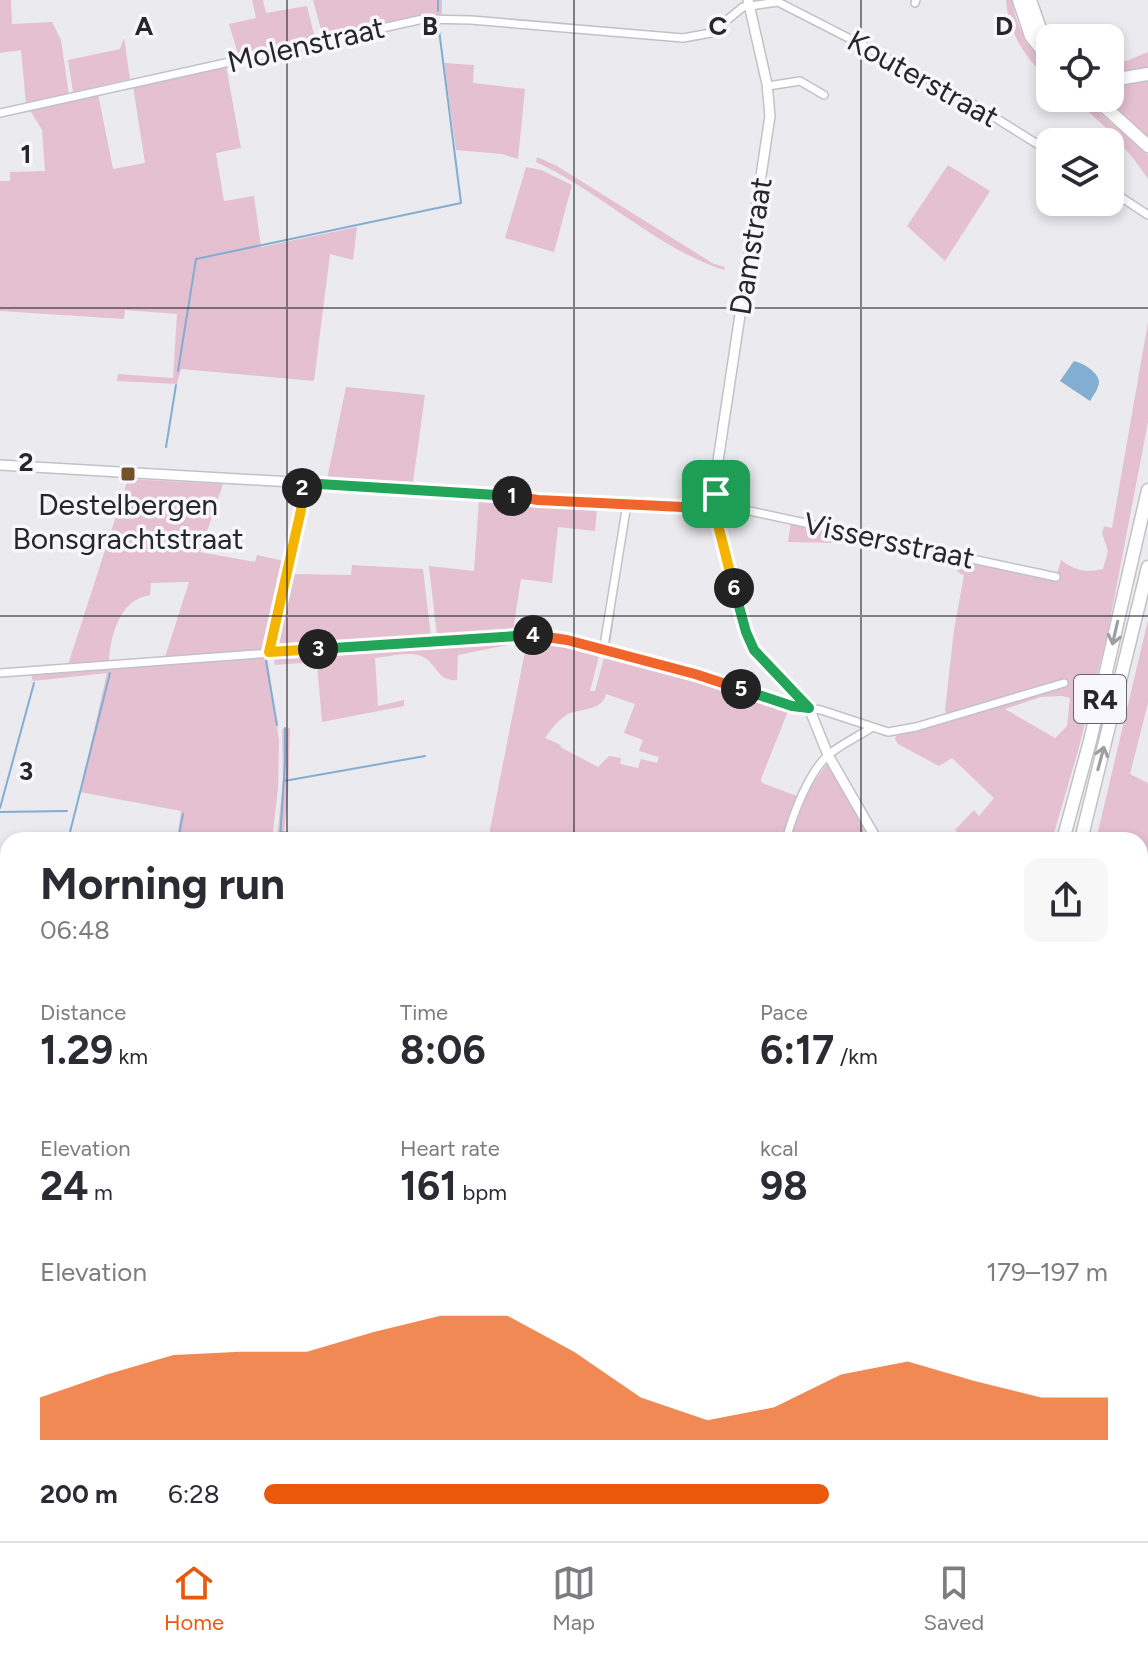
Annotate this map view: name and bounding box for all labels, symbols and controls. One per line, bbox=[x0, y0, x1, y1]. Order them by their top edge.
street label: Molenstraat bbox=[224, 9, 388, 81]
text: A bbox=[135, 10, 154, 42]
text: B bbox=[422, 10, 438, 42]
text: C bbox=[709, 10, 728, 42]
text: D bbox=[995, 10, 1013, 42]
street label: Kouterstraat bbox=[841, 22, 1005, 135]
map controls bbox=[1036, 24, 1124, 216]
button: locate bbox=[1036, 24, 1124, 112]
button: layers bbox=[1036, 128, 1124, 216]
text: 1 bbox=[21, 138, 31, 170]
street label: Damstraat bbox=[721, 174, 780, 317]
text: 2 bbox=[18, 446, 34, 478]
pin bbox=[682, 460, 750, 528]
marker: Destelbergen Bonsgrachtstraat bbox=[119, 465, 137, 483]
pin: 2 bbox=[282, 468, 322, 508]
icon: arrive bbox=[694, 472, 738, 516]
text: 2 bbox=[296, 474, 308, 501]
pin: 1 bbox=[492, 476, 532, 516]
text: 1 bbox=[507, 482, 517, 509]
place label: Destelbergen Bonsgrachtstraat bbox=[12, 486, 244, 557]
street label: Vissersstraat bbox=[800, 504, 978, 577]
pin: 6 bbox=[714, 568, 754, 608]
text: 6 bbox=[728, 574, 740, 601]
pin: 4 bbox=[513, 615, 553, 655]
one-way arrow bbox=[1107, 619, 1122, 645]
text: 4 bbox=[526, 621, 540, 648]
pin: 3 bbox=[298, 629, 338, 669]
text: 3 bbox=[312, 635, 324, 662]
pin: 5 bbox=[721, 669, 761, 709]
text: 5 bbox=[735, 675, 747, 702]
road number: R4 bbox=[1074, 675, 1126, 723]
one-way arrow bbox=[1095, 746, 1110, 772]
text: 3 bbox=[19, 755, 33, 787]
text: Morning run bbox=[40, 857, 285, 910]
button: share bbox=[1024, 858, 1108, 942]
text: 06:48 bbox=[40, 914, 110, 946]
text: Distance bbox=[40, 999, 126, 1026]
text: Time bbox=[400, 999, 448, 1026]
text: Pace bbox=[760, 999, 808, 1026]
text: 1.29 bbox=[40, 1026, 113, 1074]
text: 8:06 bbox=[400, 1026, 486, 1074]
text: 6:17 bbox=[760, 1026, 834, 1074]
text: km bbox=[113, 1043, 148, 1070]
text: /km bbox=[834, 1043, 878, 1070]
text: Elevation bbox=[40, 1135, 130, 1162]
text: Heart rate bbox=[400, 1135, 500, 1162]
text: kcal bbox=[760, 1135, 798, 1162]
text: 24 bbox=[40, 1162, 88, 1210]
text: 161 bbox=[400, 1162, 457, 1210]
text: 98 bbox=[760, 1162, 808, 1210]
text: m bbox=[88, 1179, 113, 1206]
text: bpm bbox=[457, 1179, 507, 1206]
text: Elevation bbox=[40, 1256, 147, 1288]
text: 179–197 m bbox=[986, 1256, 1108, 1288]
text: 200 m bbox=[40, 1478, 118, 1510]
text: 6:28 bbox=[168, 1478, 220, 1510]
tab: Home bbox=[164, 1561, 224, 1636]
tab: Map bbox=[552, 1561, 596, 1636]
tab: Saved bbox=[923, 1561, 984, 1636]

